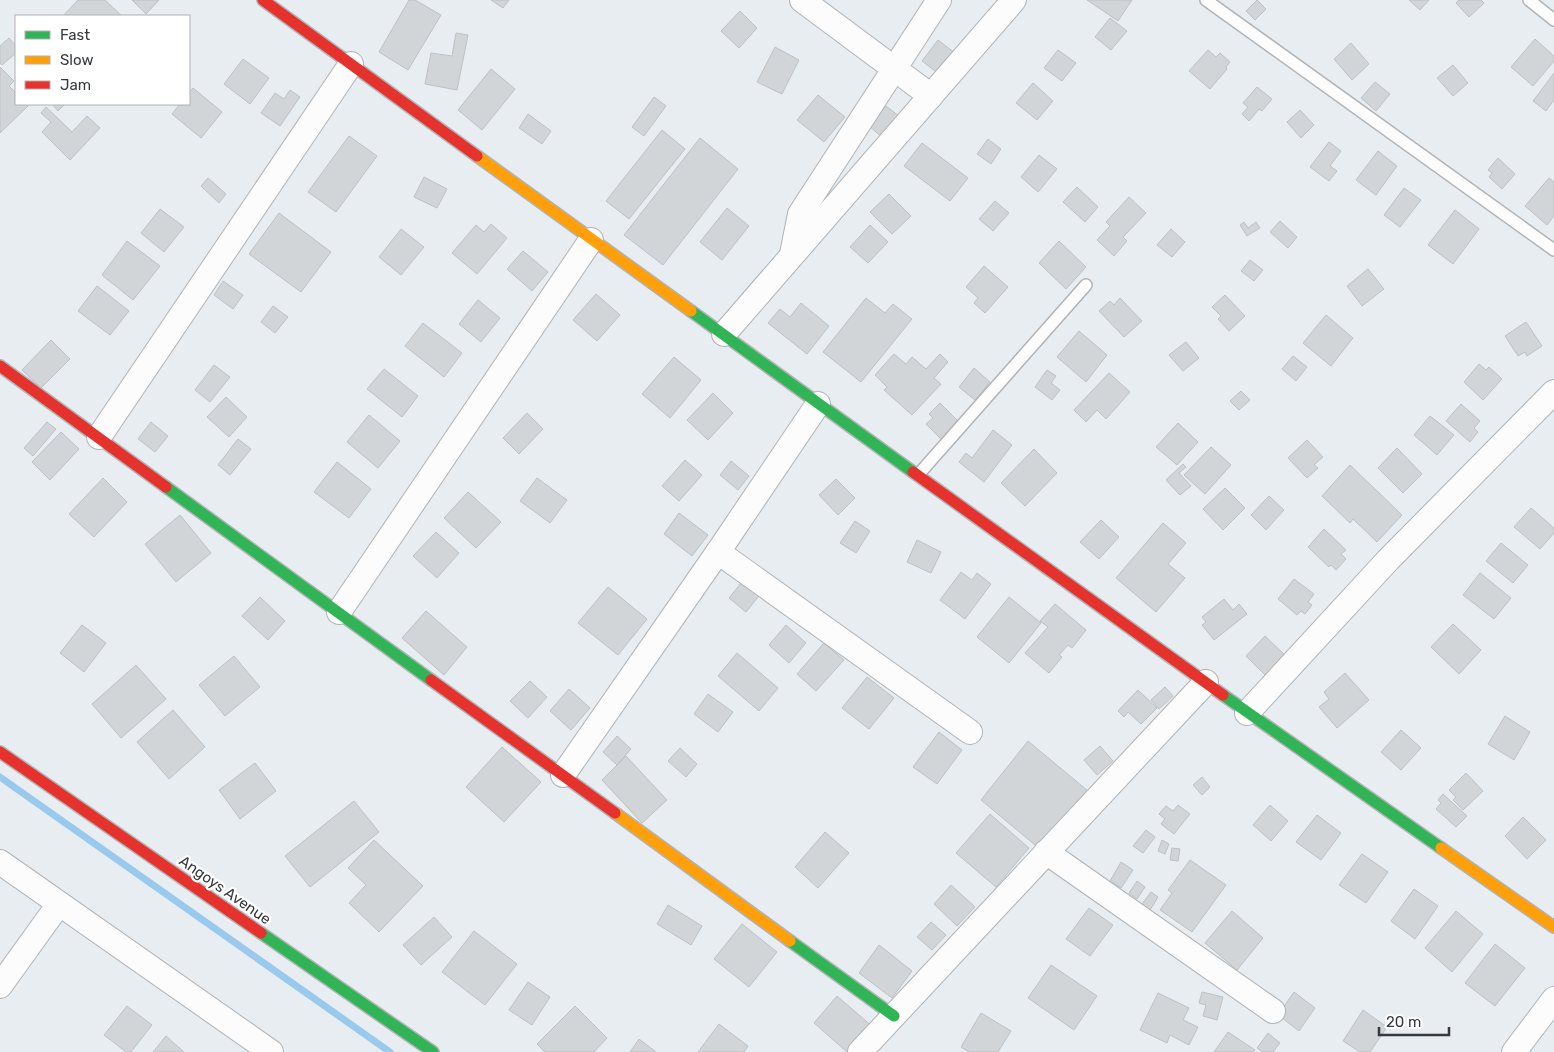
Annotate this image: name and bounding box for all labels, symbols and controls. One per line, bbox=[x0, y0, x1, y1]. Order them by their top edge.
legend bbox=[15, 15, 190, 105]
text: Fast bbox=[60, 26, 90, 44]
text: Slow bbox=[60, 51, 93, 69]
text: Jam bbox=[60, 76, 91, 94]
street label: Angoys Avenue bbox=[176, 852, 274, 928]
scale bar bbox=[1379, 1004, 1449, 1036]
text: 20 m bbox=[1386, 1013, 1421, 1031]

